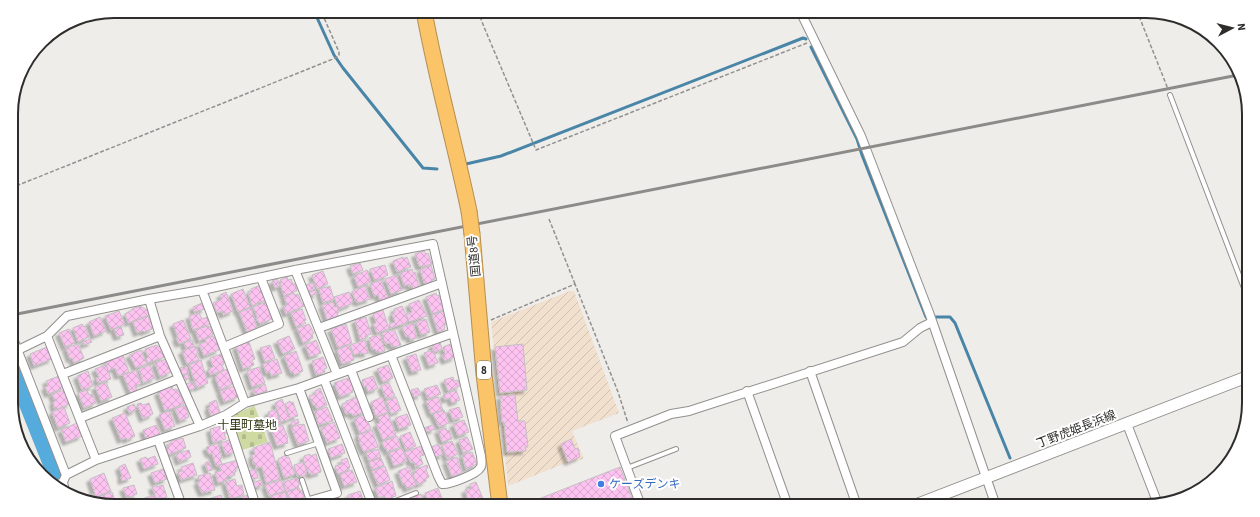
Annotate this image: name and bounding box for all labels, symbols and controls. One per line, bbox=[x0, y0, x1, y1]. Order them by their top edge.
north arrow bbox=[1212, 8, 1252, 48]
text: N bbox=[1234, 22, 1249, 31]
street label: 国道8号 bbox=[464, 234, 485, 278]
road number: 8 bbox=[477, 361, 491, 379]
street label: 丁野虎姫長浜線 bbox=[1034, 406, 1118, 452]
park label: 十里町墓地 bbox=[217, 417, 277, 434]
place label: ケーズデンキ bbox=[609, 476, 680, 493]
marker: ケーズデンキ bbox=[596, 479, 606, 489]

